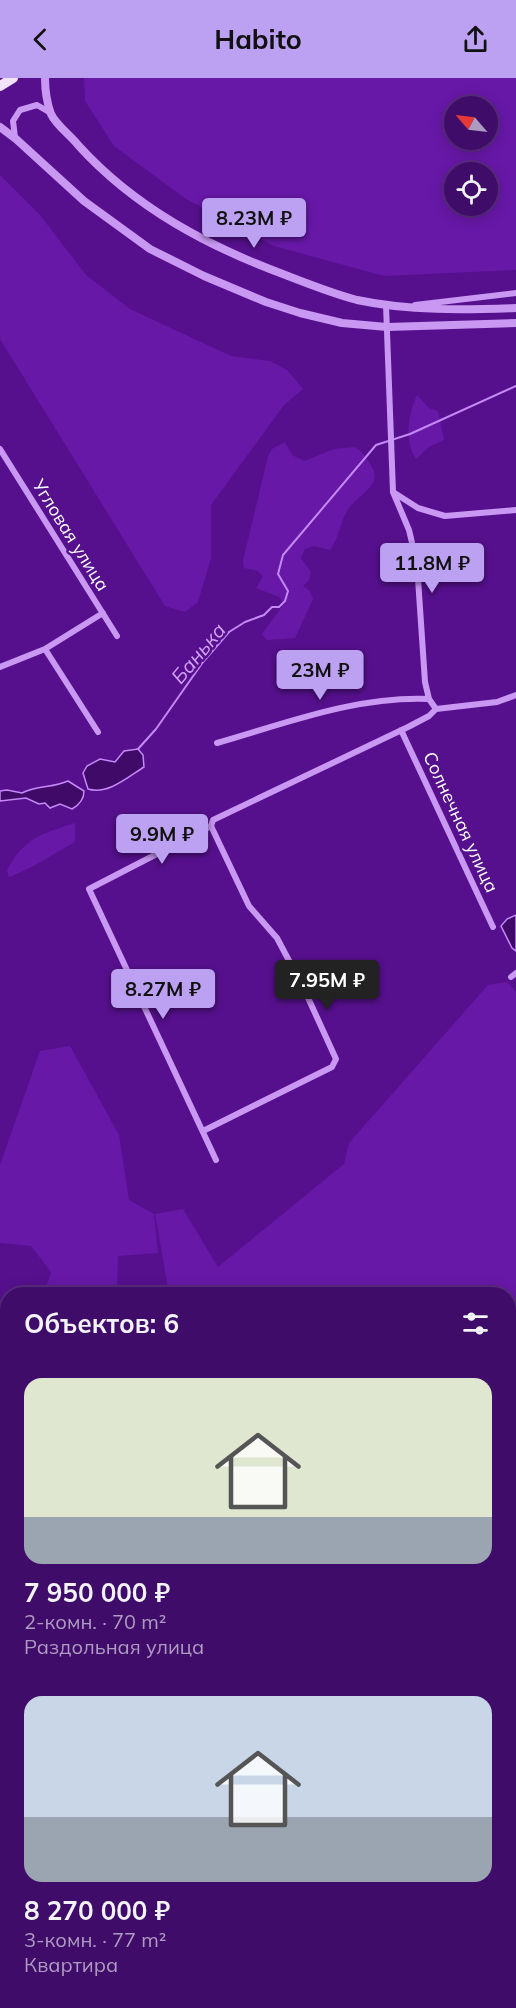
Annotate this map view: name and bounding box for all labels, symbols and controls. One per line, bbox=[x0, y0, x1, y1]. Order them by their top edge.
text: Habito bbox=[214, 22, 302, 56]
icon: back bbox=[24, 23, 57, 56]
icon: share bbox=[459, 23, 492, 56]
north arrow bbox=[444, 96, 498, 150]
map controls bbox=[444, 96, 498, 216]
button: locate bbox=[444, 162, 498, 216]
pin: 8.23M ₽ bbox=[199, 198, 309, 249]
text: 8.23M ₽ bbox=[216, 205, 292, 230]
street label: Угловая улица bbox=[27, 474, 115, 595]
pin: 11.8M ₽ bbox=[377, 543, 487, 594]
text: 11.8M ₽ bbox=[394, 550, 470, 575]
water label: Банька bbox=[165, 618, 231, 688]
pin: 23M ₽ bbox=[278, 650, 362, 701]
text: 23M ₽ bbox=[291, 657, 349, 682]
street label: Солнечная улица bbox=[418, 748, 504, 896]
pin: 9.9M ₽ bbox=[113, 814, 211, 865]
text: 9.9M ₽ bbox=[130, 821, 194, 846]
pin: 7.95M ₽ bbox=[272, 960, 382, 1011]
text: 7.95M ₽ bbox=[289, 967, 365, 992]
pin: 8.27M ₽ bbox=[108, 969, 218, 1020]
text: 8.27M ₽ bbox=[125, 976, 201, 1001]
text: Объектов: 6 bbox=[24, 1307, 179, 1340]
icon: filters bbox=[459, 1307, 492, 1340]
icon: home bbox=[204, 1417, 312, 1525]
text: 7 950 000 ₽ bbox=[24, 1576, 170, 1609]
text: 2-комн. · 70 m² bbox=[24, 1609, 166, 1634]
text: Раздольная улица bbox=[24, 1634, 204, 1659]
icon: home bbox=[204, 1735, 312, 1843]
text: 8 270 000 ₽ bbox=[24, 1894, 170, 1927]
text: 3-комн. · 77 m² bbox=[24, 1927, 166, 1952]
text: Квартира bbox=[24, 1952, 118, 1977]

